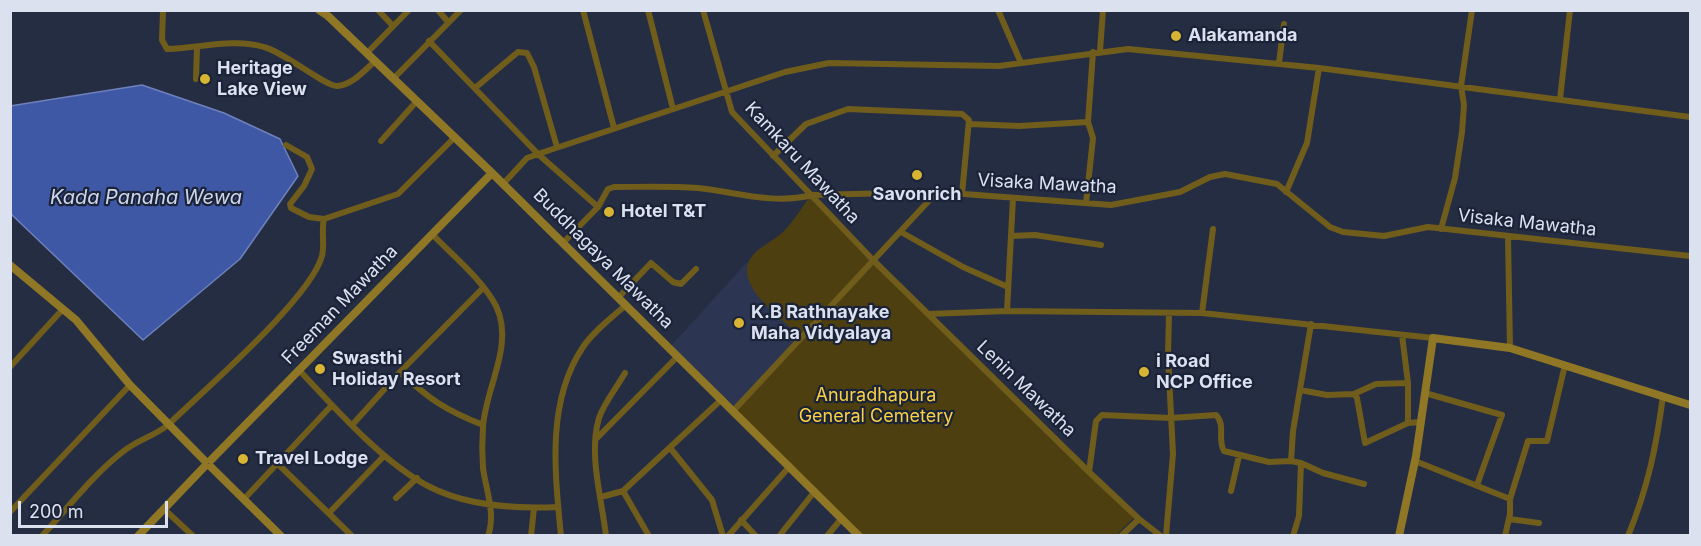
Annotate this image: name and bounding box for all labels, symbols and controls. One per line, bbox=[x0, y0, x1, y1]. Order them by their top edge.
place label: Alakamanda bbox=[1188, 25, 1298, 47]
marker: Alakamanda bbox=[1169, 29, 1183, 43]
place label: Heritage Lake View bbox=[217, 58, 307, 100]
marker: Heritage Lake View bbox=[198, 72, 212, 86]
street label: Kamkaru Mawatha bbox=[740, 98, 864, 228]
marker: Savonrich bbox=[910, 168, 924, 182]
street label: Visaka Mawatha bbox=[977, 170, 1117, 198]
street label: Buddhagaya Mawatha bbox=[528, 184, 678, 334]
place label: Savonrich bbox=[873, 184, 961, 206]
water label: Kada Panaha Wewa bbox=[50, 186, 242, 210]
place label: Hotel T&T bbox=[621, 201, 706, 223]
marker: Hotel T&T bbox=[602, 205, 616, 219]
street label: Visaka Mawatha bbox=[1457, 205, 1597, 241]
street label: Freeman Mawatha bbox=[278, 241, 402, 369]
place label: K.B Rathnayake Maha Vidyalaya bbox=[751, 302, 891, 344]
marker: K.B Rathnayake Maha Vidyalaya bbox=[732, 316, 746, 330]
street label: Lenin Mawatha bbox=[972, 336, 1080, 442]
place label: Swasthi Holiday Resort bbox=[332, 348, 461, 391]
place label: i Road NCP Office bbox=[1156, 351, 1253, 394]
marker: Swasthi Holiday Resort bbox=[313, 362, 327, 376]
marker: i Road NCP Office bbox=[1137, 365, 1151, 379]
park label: Anuradhapura General Cemetery bbox=[799, 385, 953, 428]
place label: Travel Lodge bbox=[255, 448, 368, 470]
marker: Travel Lodge bbox=[236, 452, 250, 466]
scale bar bbox=[21, 489, 171, 527]
text: 200 m bbox=[29, 501, 84, 522]

